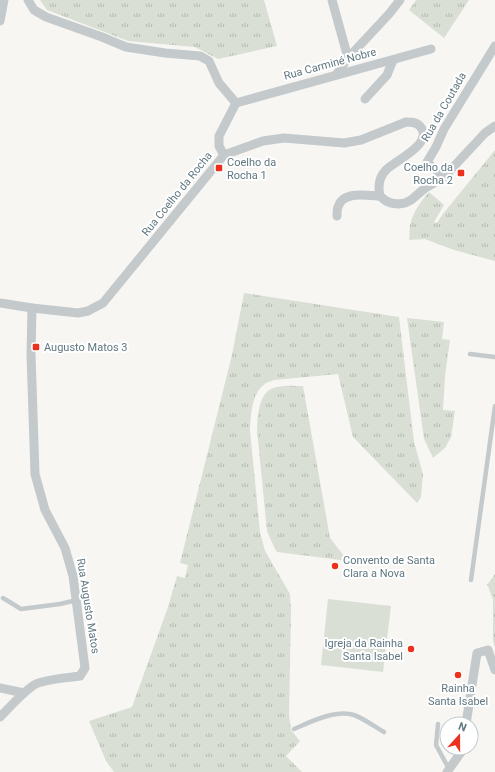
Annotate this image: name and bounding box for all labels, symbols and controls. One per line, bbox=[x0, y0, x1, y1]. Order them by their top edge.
street label: Rua Carminé Nobre bbox=[282, 45, 378, 83]
street label: Rua da Coutada bbox=[419, 70, 469, 144]
street label: Rua Coelho da Rocha bbox=[139, 149, 215, 239]
place label: Coelho da Rocha 1 bbox=[227, 156, 276, 182]
place label: Coelho da Rocha 2 bbox=[404, 161, 453, 187]
marker: Coelho da Rocha 1 bbox=[214, 163, 224, 173]
marker: Coelho da Rocha 2 bbox=[456, 168, 466, 178]
place label: Augusto Matos 3 bbox=[44, 341, 128, 354]
marker: Augusto Matos 3 bbox=[31, 342, 41, 352]
place label: Convento de Santa Clara a Nova bbox=[343, 554, 435, 580]
street label: Rua Augusto Matos bbox=[74, 557, 102, 655]
marker: Convento de Santa Clara a Nova bbox=[330, 561, 340, 571]
place label: Igreja da Rainha Santa Isabel bbox=[325, 637, 403, 663]
marker: Igreja da Rainha Santa Isabel bbox=[406, 644, 416, 654]
marker: Rainha Santa Isabel bbox=[453, 670, 463, 680]
place label: Rainha Santa Isabel bbox=[428, 682, 488, 708]
north arrow bbox=[439, 716, 479, 756]
text: N bbox=[456, 720, 469, 735]

